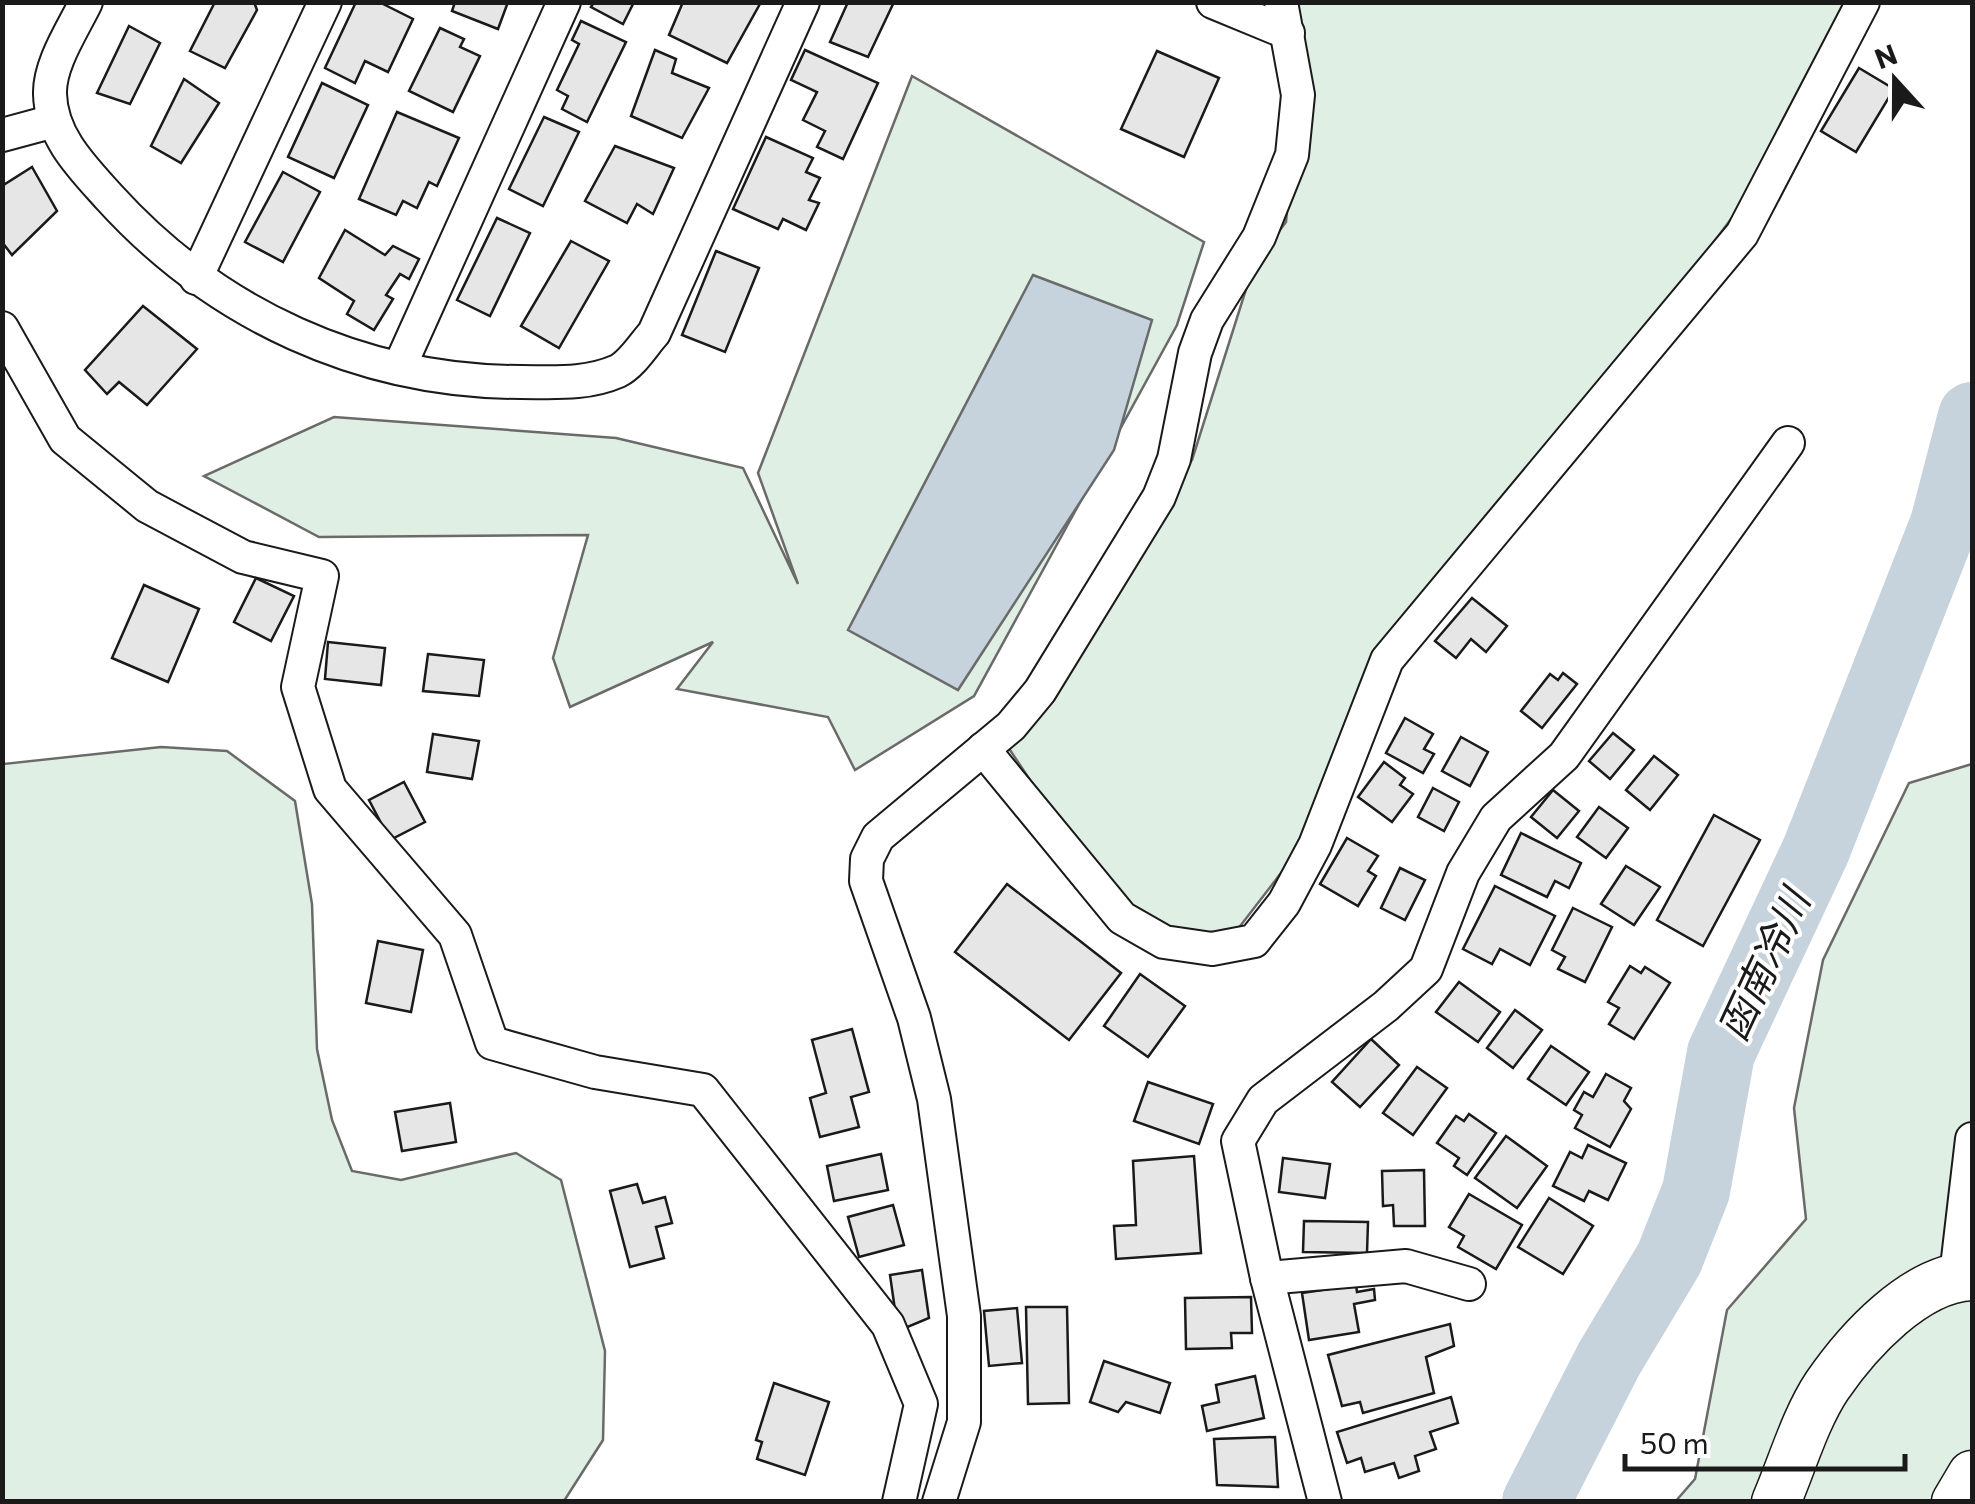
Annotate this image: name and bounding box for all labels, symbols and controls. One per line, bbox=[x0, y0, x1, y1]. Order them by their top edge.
north arrow bbox=[1845, 30, 1945, 130]
text: N bbox=[1870, 36, 1902, 75]
water label: 函南冷川 bbox=[1706, 878, 1820, 1047]
scale bar bbox=[1625, 1409, 1905, 1471]
text: 50 m bbox=[1640, 1423, 1709, 1460]

